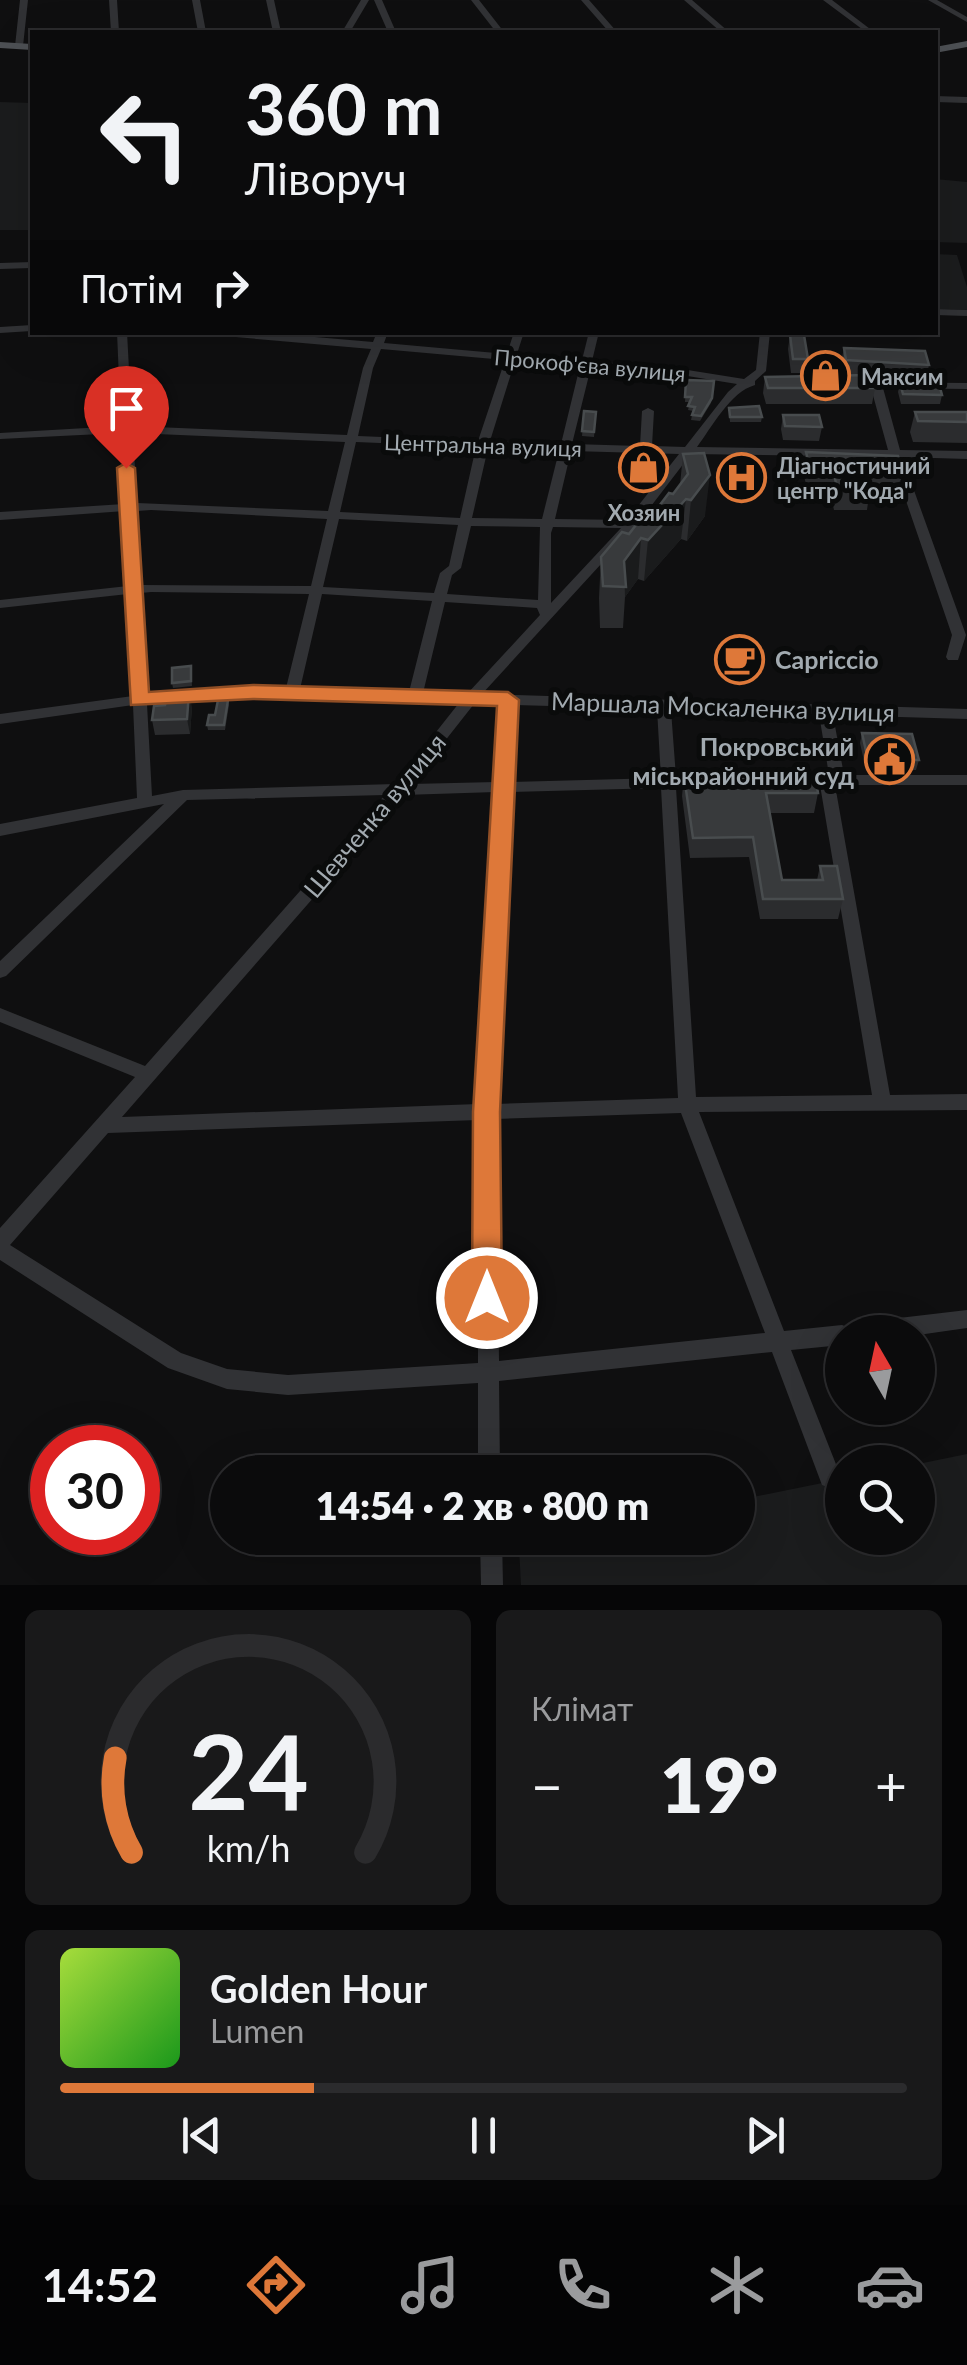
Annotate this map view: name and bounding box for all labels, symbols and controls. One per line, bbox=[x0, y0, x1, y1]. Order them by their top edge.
text: 360 m bbox=[245, 66, 442, 150]
icon: left bbox=[80, 70, 210, 200]
text: Ліворуч bbox=[245, 151, 407, 205]
icon: right bbox=[203, 260, 258, 315]
text: Потім bbox=[80, 265, 183, 311]
street label: Прокоф'єва вулиця bbox=[493, 343, 687, 387]
shop icon: Максим bbox=[800, 350, 852, 402]
place label: Максим bbox=[861, 363, 943, 390]
pin bbox=[84, 366, 169, 469]
icon: arrive bbox=[99, 381, 154, 436]
street label: Центральна вулиця bbox=[384, 428, 582, 462]
shop icon: Хозяин bbox=[618, 442, 670, 494]
hospital icon: Діагностичний центр "Кода" bbox=[716, 452, 768, 504]
place label: Діагностичний центр "Кода" bbox=[777, 452, 930, 504]
place label: Хозяин bbox=[608, 499, 680, 526]
cafe icon: Capriccio bbox=[714, 633, 766, 685]
place label: Capriccio bbox=[775, 644, 879, 674]
street label: Маршала Москаленка вулиця bbox=[551, 685, 895, 727]
street label: Шевченка вулиця bbox=[297, 727, 451, 903]
place label: Покровський міськрайонний суд bbox=[633, 731, 854, 790]
public building icon: Покровський міськрайонний суд bbox=[863, 734, 915, 786]
position arrow bbox=[435, 1246, 539, 1350]
north arrow bbox=[825, 1315, 935, 1425]
map controls bbox=[825, 1315, 935, 1555]
speed limit sign: 30 bbox=[30, 1425, 160, 1555]
button: search bbox=[825, 1445, 935, 1555]
text: 14:54 · 2 хв · 800 m bbox=[316, 1482, 649, 1528]
text: Клімат bbox=[531, 1689, 633, 1728]
text: 24 bbox=[188, 1707, 308, 1832]
text: 19° bbox=[660, 1739, 778, 1829]
text: − bbox=[531, 1752, 563, 1818]
text: + bbox=[875, 1752, 907, 1818]
text: km/h bbox=[206, 1827, 290, 1870]
text: Golden Hour bbox=[210, 1965, 427, 2011]
text: Lumen bbox=[210, 2011, 304, 2050]
icon: previous bbox=[174, 2108, 229, 2163]
icon: pause bbox=[456, 2108, 511, 2163]
icon: next bbox=[738, 2108, 793, 2163]
icon: directions bbox=[241, 2250, 311, 2320]
icon: music bbox=[395, 2250, 465, 2320]
icon: phone bbox=[548, 2250, 618, 2320]
icon: climate bbox=[702, 2250, 772, 2320]
icon: car bbox=[855, 2250, 925, 2320]
text: 14:52 bbox=[42, 2258, 158, 2312]

